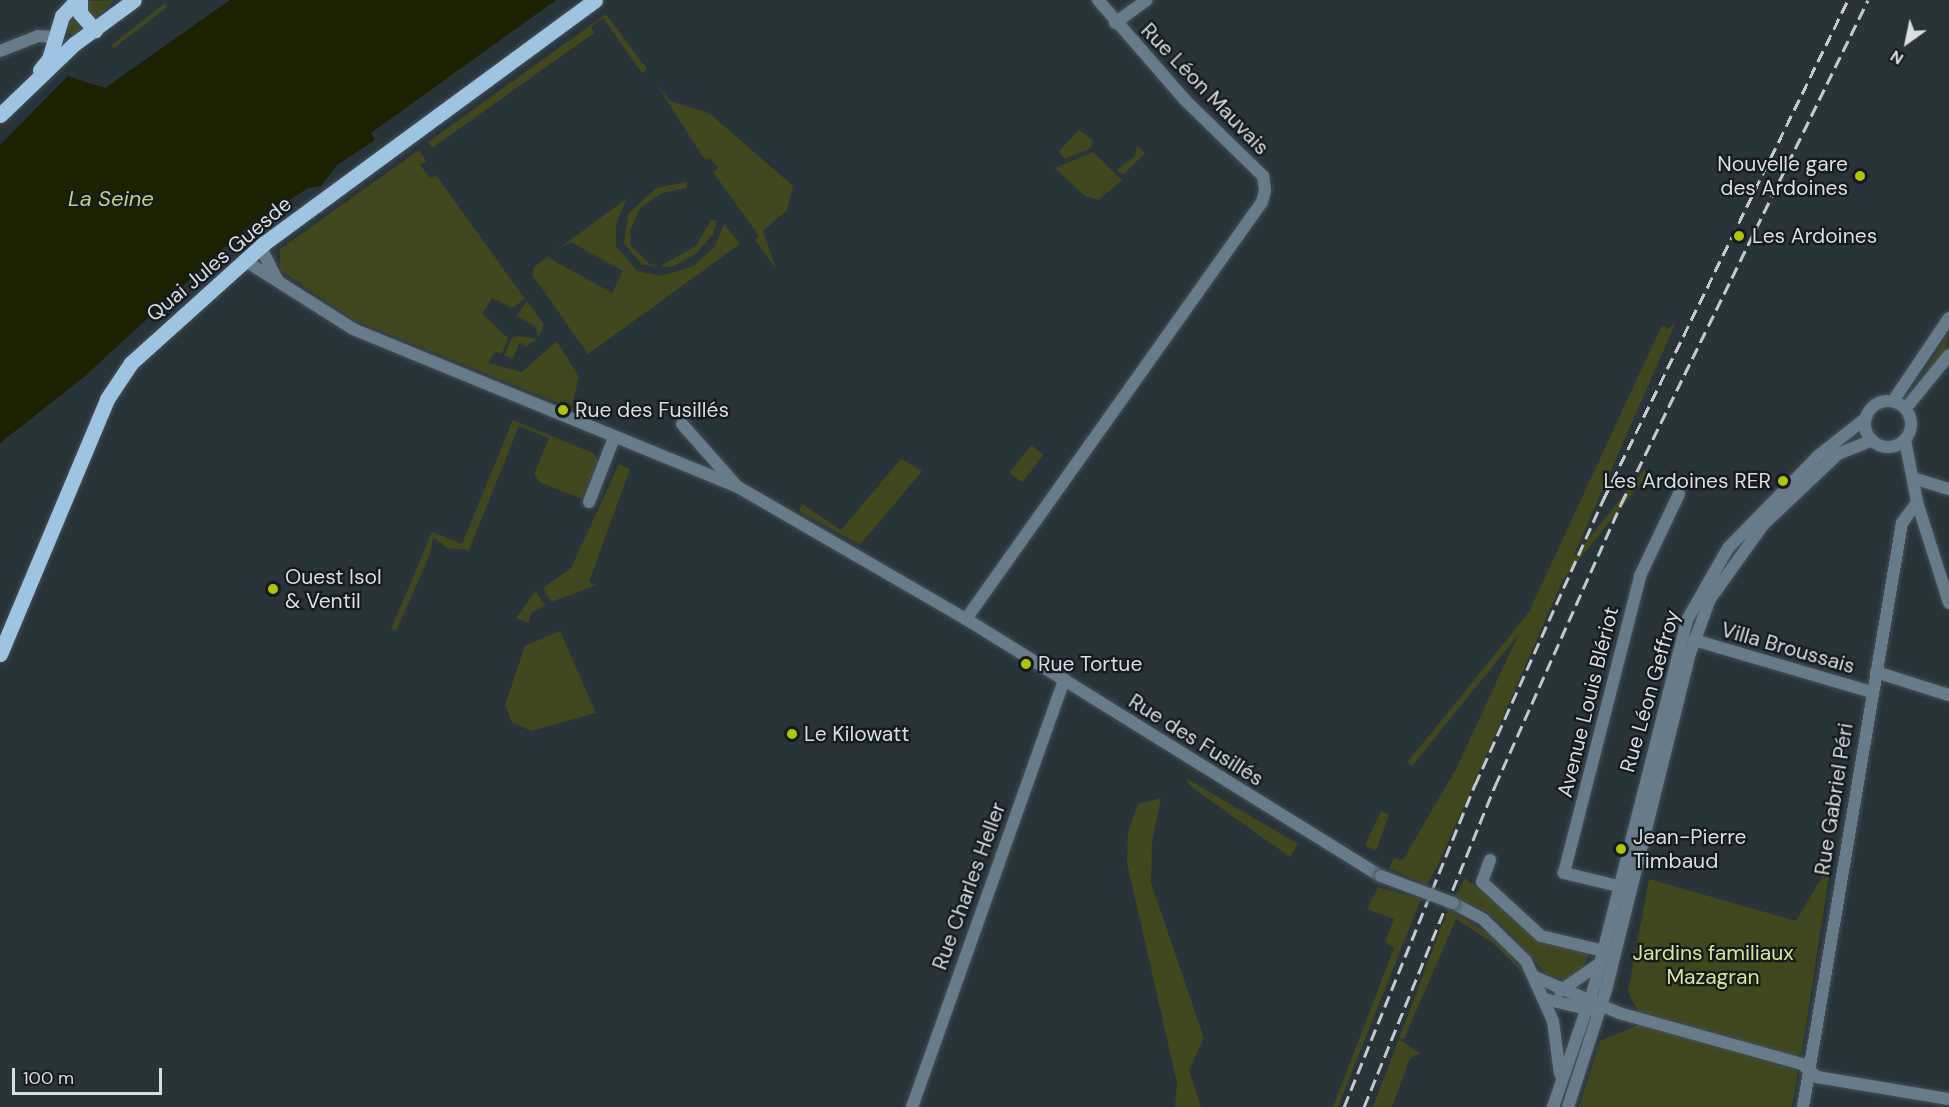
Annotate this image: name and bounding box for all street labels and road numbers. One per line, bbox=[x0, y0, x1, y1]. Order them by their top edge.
street label: Rue Léon Mauvais bbox=[1136, 18, 1274, 160]
street label: Quai Jules Guesde bbox=[142, 191, 296, 327]
street label: Avenue Louis Blériot bbox=[1552, 604, 1624, 800]
street label: Rue Léon Geffroy bbox=[1615, 607, 1685, 775]
street label: Villa Broussais bbox=[1718, 617, 1858, 679]
street label: Rue des Fusillés bbox=[1124, 689, 1268, 791]
street label: Rue Gabriel Péri bbox=[1810, 721, 1858, 877]
street label: Rue Charles Heller bbox=[927, 799, 1011, 973]

